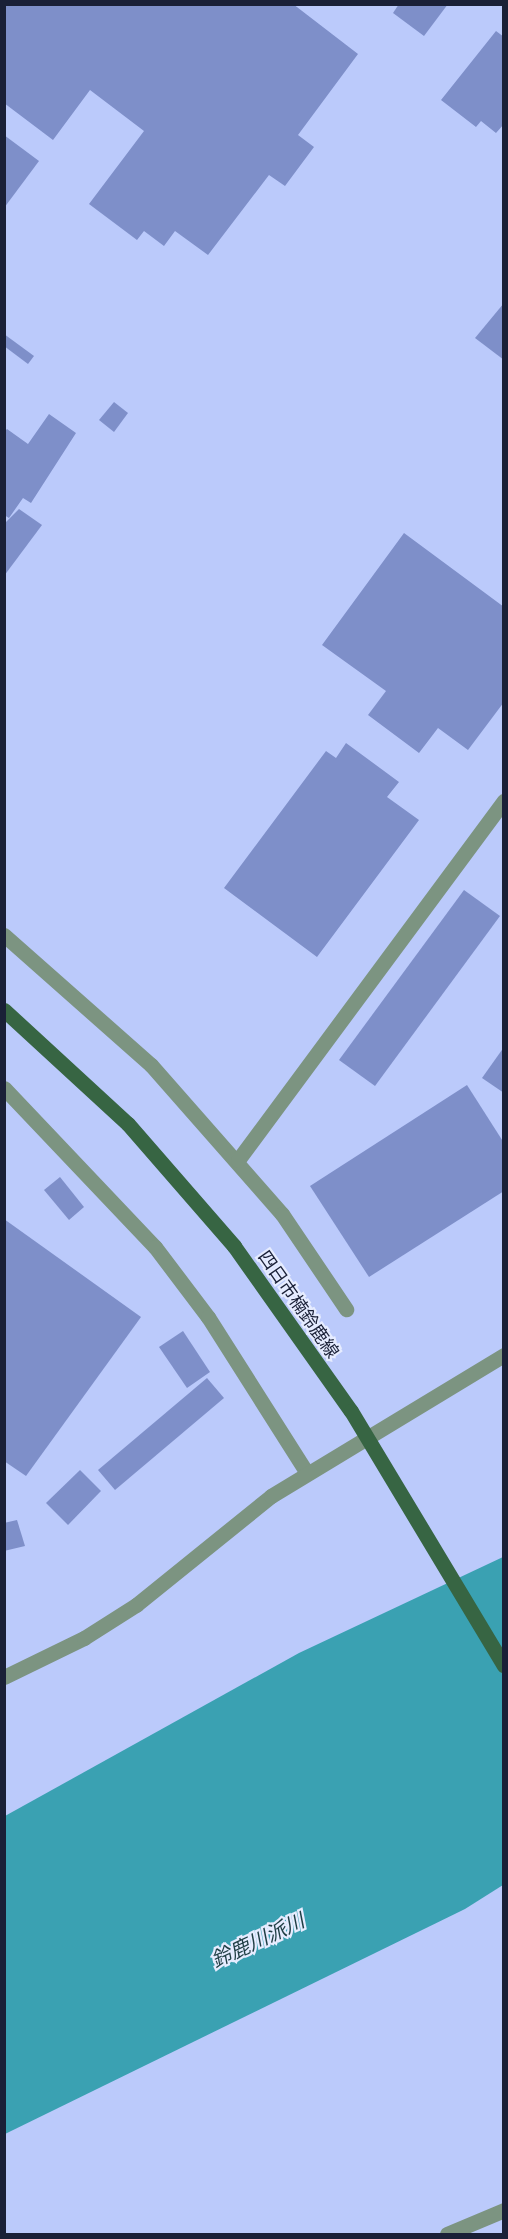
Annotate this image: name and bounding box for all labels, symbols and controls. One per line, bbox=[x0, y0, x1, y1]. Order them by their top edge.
street label: 四日市楠鈴鹿線 bbox=[254, 1246, 344, 1362]
water label: 鈴鹿川派川 bbox=[207, 1907, 307, 1971]

